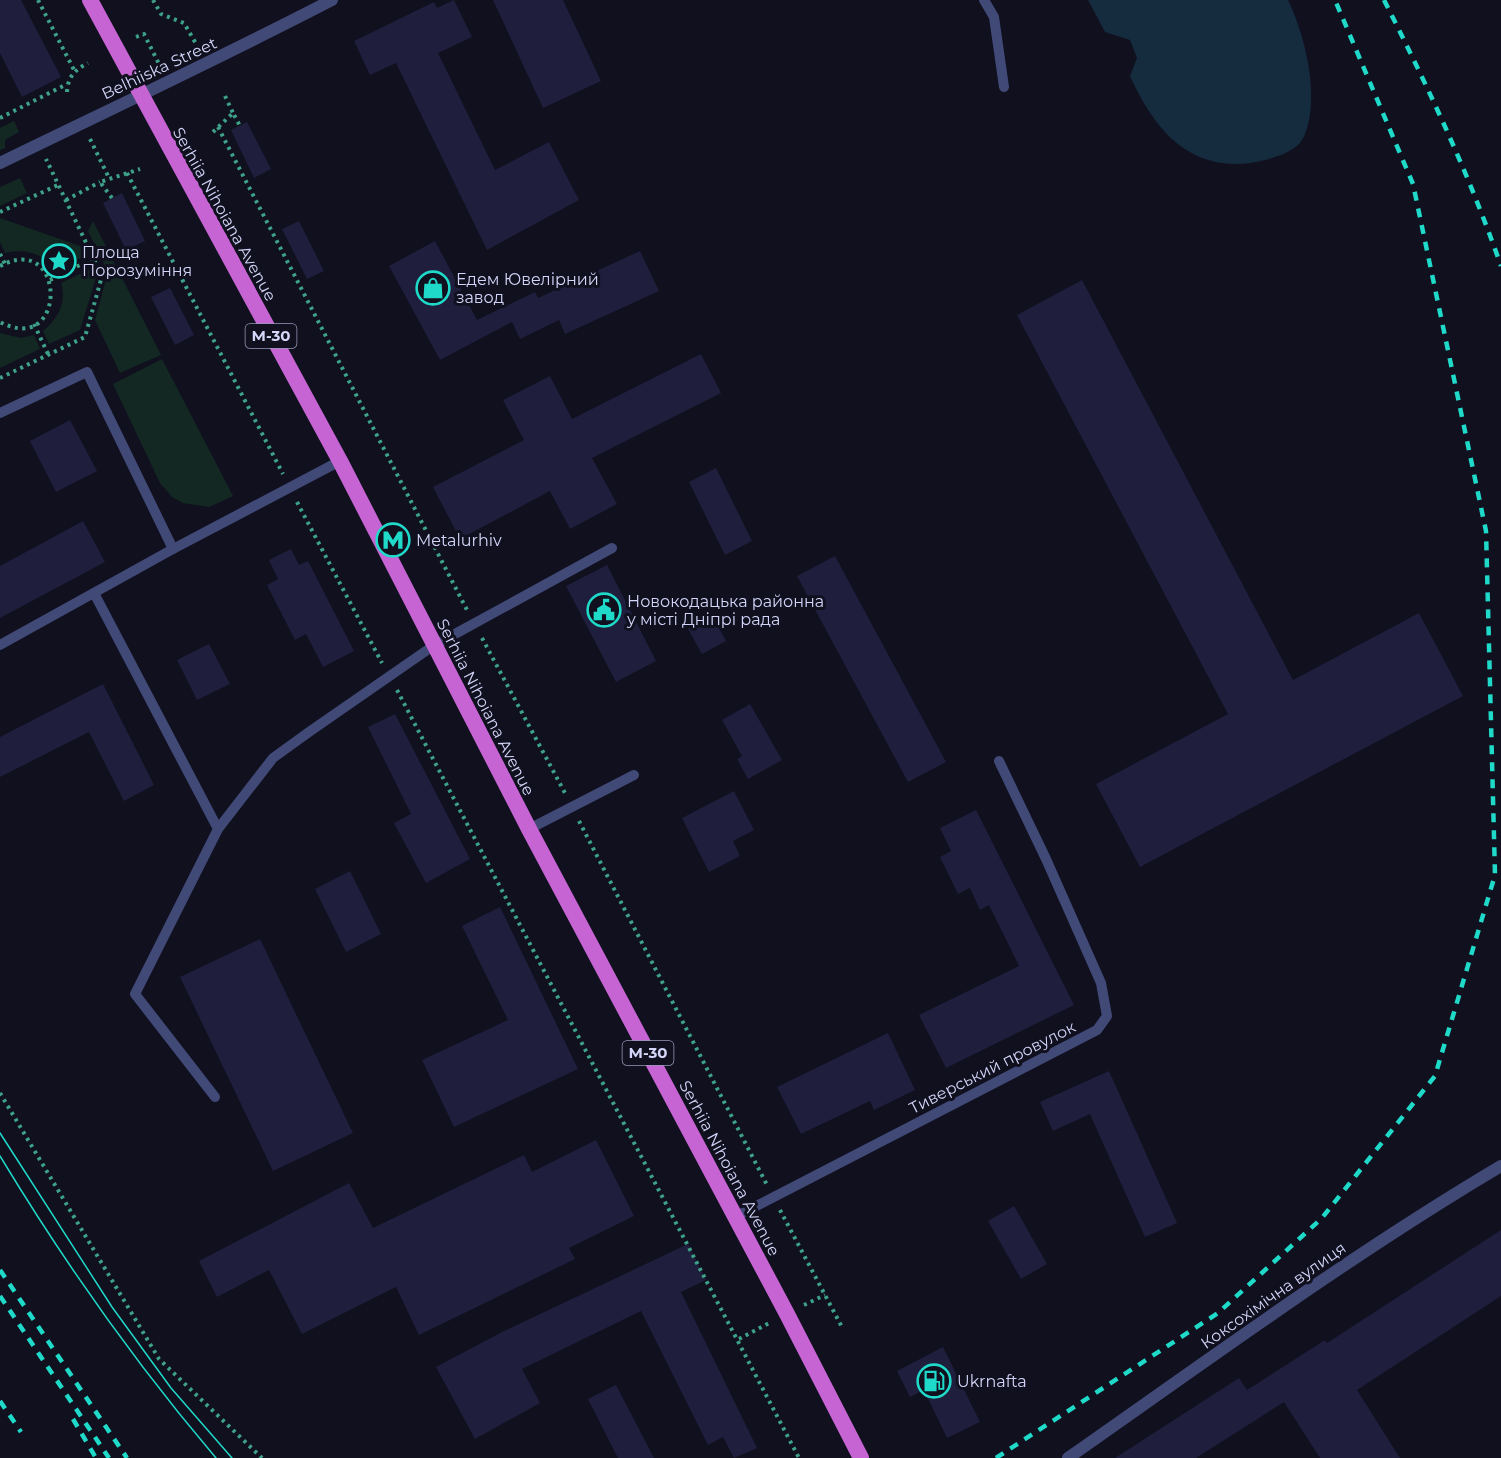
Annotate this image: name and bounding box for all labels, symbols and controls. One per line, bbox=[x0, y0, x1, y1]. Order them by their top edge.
street label: Belhiiska Street bbox=[99, 33, 220, 103]
street label: Serhiia Nihoiana Avenue bbox=[169, 124, 280, 304]
place icon: Площа Порозуміння bbox=[41, 243, 77, 279]
place label: Площа Порозуміння bbox=[82, 243, 192, 280]
shop icon: Едем Ювелірний завод bbox=[415, 270, 451, 306]
place label: Едем Ювелірний завод bbox=[456, 270, 599, 307]
road number: М-30 bbox=[246, 324, 296, 348]
metro station icon: Metalurhiv bbox=[375, 522, 411, 558]
place label: Metalurhiv bbox=[416, 531, 502, 550]
public building icon: Новокодацька районна у місті Дніпрі рада bbox=[586, 592, 622, 628]
place label: Новокодацька районна у місті Дніпрі рада bbox=[626, 592, 824, 629]
street label: Serhiia Nihoiana Avenue bbox=[433, 616, 538, 799]
street label: Тиверський провулок bbox=[906, 1017, 1079, 1118]
road number: М-30 bbox=[622, 1041, 674, 1065]
street label: Serhiia Nihoiana Avenue bbox=[675, 1077, 784, 1259]
street label: Коксохімічна вулиця bbox=[1197, 1238, 1349, 1353]
fuel station icon: Ukrnafta bbox=[916, 1363, 952, 1399]
place label: Ukrnafta bbox=[957, 1372, 1027, 1391]

